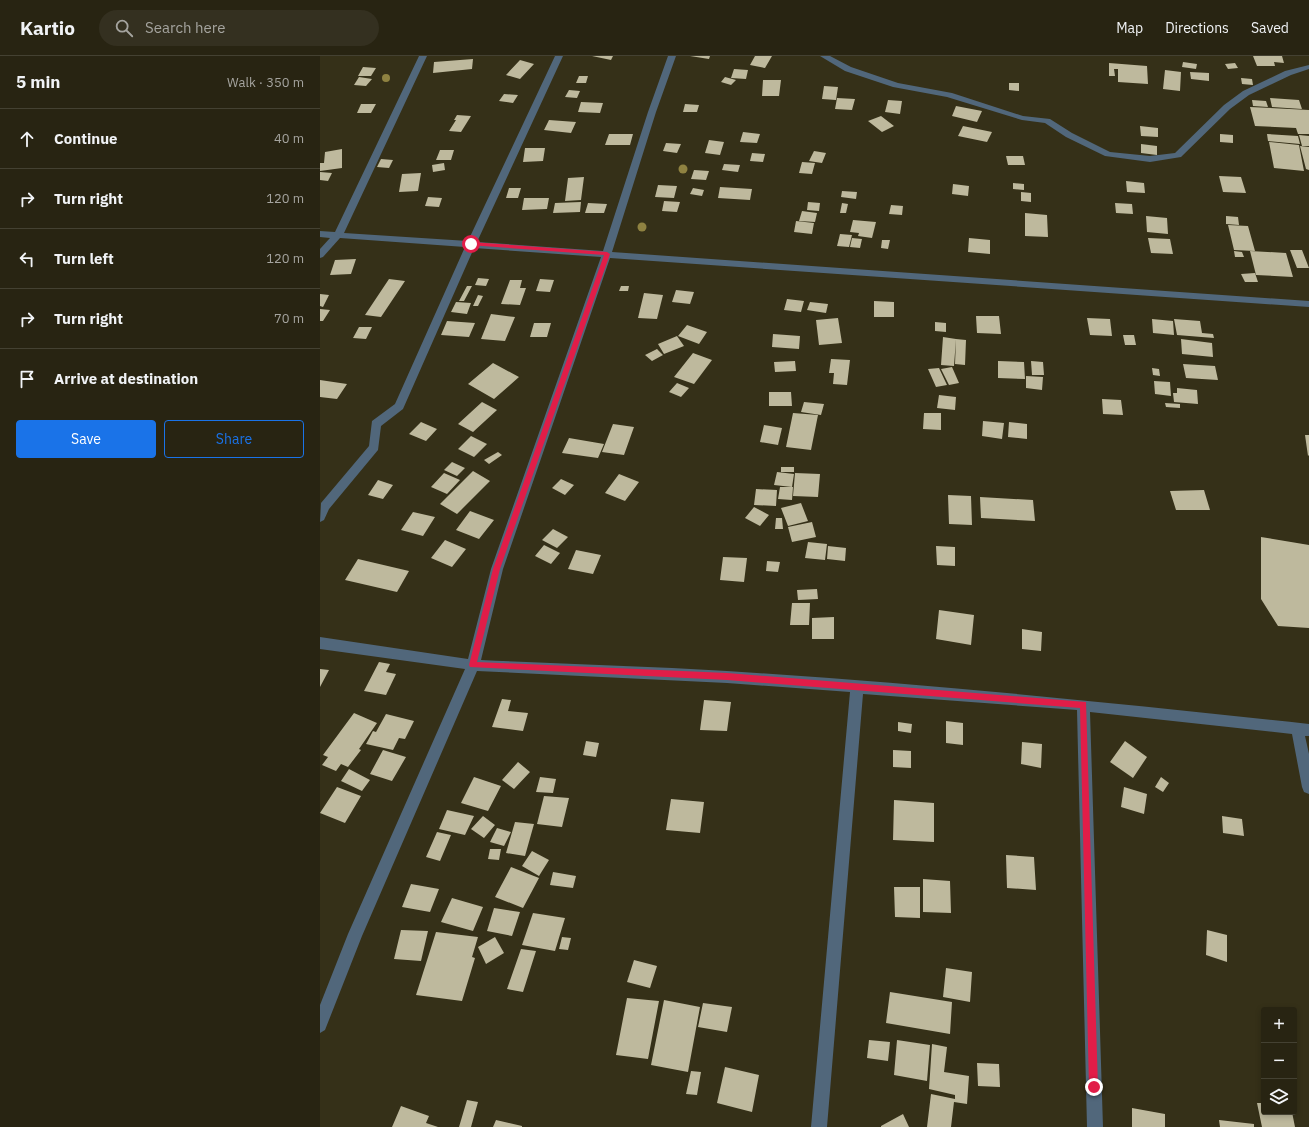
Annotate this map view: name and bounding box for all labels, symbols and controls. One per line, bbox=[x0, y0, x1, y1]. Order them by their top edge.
search box bbox=[99, 10, 379, 46]
text: Kartio bbox=[20, 16, 75, 40]
icon: search bbox=[113, 17, 135, 39]
text: Search here bbox=[145, 18, 225, 37]
text: Map bbox=[1116, 19, 1143, 37]
text: Directions bbox=[1165, 19, 1229, 37]
text: Saved bbox=[1251, 19, 1289, 37]
text: 5 min bbox=[16, 71, 60, 93]
text: Walk · 350 m bbox=[227, 74, 304, 91]
icon: ahead bbox=[16, 128, 38, 150]
text: Continue bbox=[54, 129, 118, 148]
text: 40 m bbox=[274, 130, 304, 147]
icon: right bbox=[16, 188, 38, 210]
text: Turn right bbox=[54, 189, 123, 208]
text: 120 m bbox=[266, 190, 304, 207]
route start bbox=[462, 235, 480, 253]
icon: left bbox=[16, 248, 38, 270]
text: Turn left bbox=[54, 249, 114, 268]
text: 120 m bbox=[266, 250, 304, 267]
icon: right bbox=[16, 308, 38, 330]
text: Turn right bbox=[54, 309, 123, 328]
text: 70 m bbox=[274, 310, 304, 327]
icon: arrive bbox=[16, 368, 38, 390]
text: Arrive at destination bbox=[54, 369, 198, 388]
button: Save bbox=[16, 420, 156, 458]
button: Share bbox=[164, 420, 304, 458]
map controls bbox=[1261, 1007, 1297, 1115]
button: + bbox=[1261, 1007, 1297, 1043]
button: − bbox=[1261, 1043, 1297, 1079]
route end bbox=[1085, 1078, 1103, 1096]
button: layers bbox=[1261, 1079, 1297, 1115]

